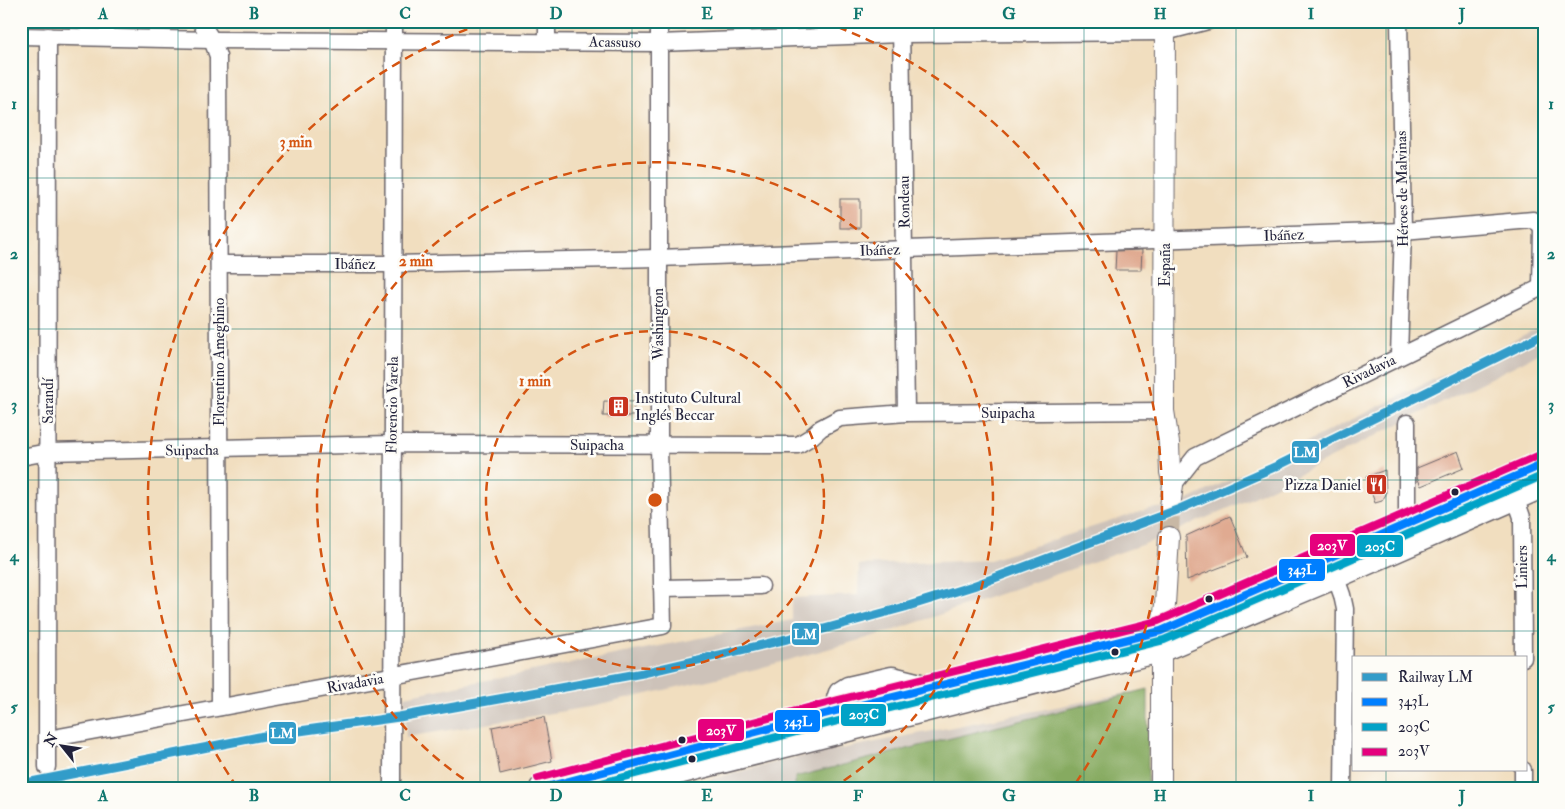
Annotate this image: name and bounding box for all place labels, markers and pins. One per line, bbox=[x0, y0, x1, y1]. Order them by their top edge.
place label: Instituto Cultural Inglés Beccar bbox=[635, 389, 741, 425]
building icon: Instituto Cultural Inglés Beccar bbox=[607, 395, 631, 419]
restaurant icon: Pizza Daniel bbox=[1365, 473, 1389, 497]
place label: Pizza Daniel bbox=[1284, 476, 1361, 495]
unlabelled marker bbox=[1450, 487, 1460, 497]
centre of rings bbox=[646, 491, 664, 509]
unlabelled marker bbox=[1204, 594, 1214, 604]
unlabelled marker bbox=[1110, 647, 1120, 657]
unlabelled marker bbox=[677, 735, 687, 745]
unlabelled marker bbox=[687, 754, 697, 764]

